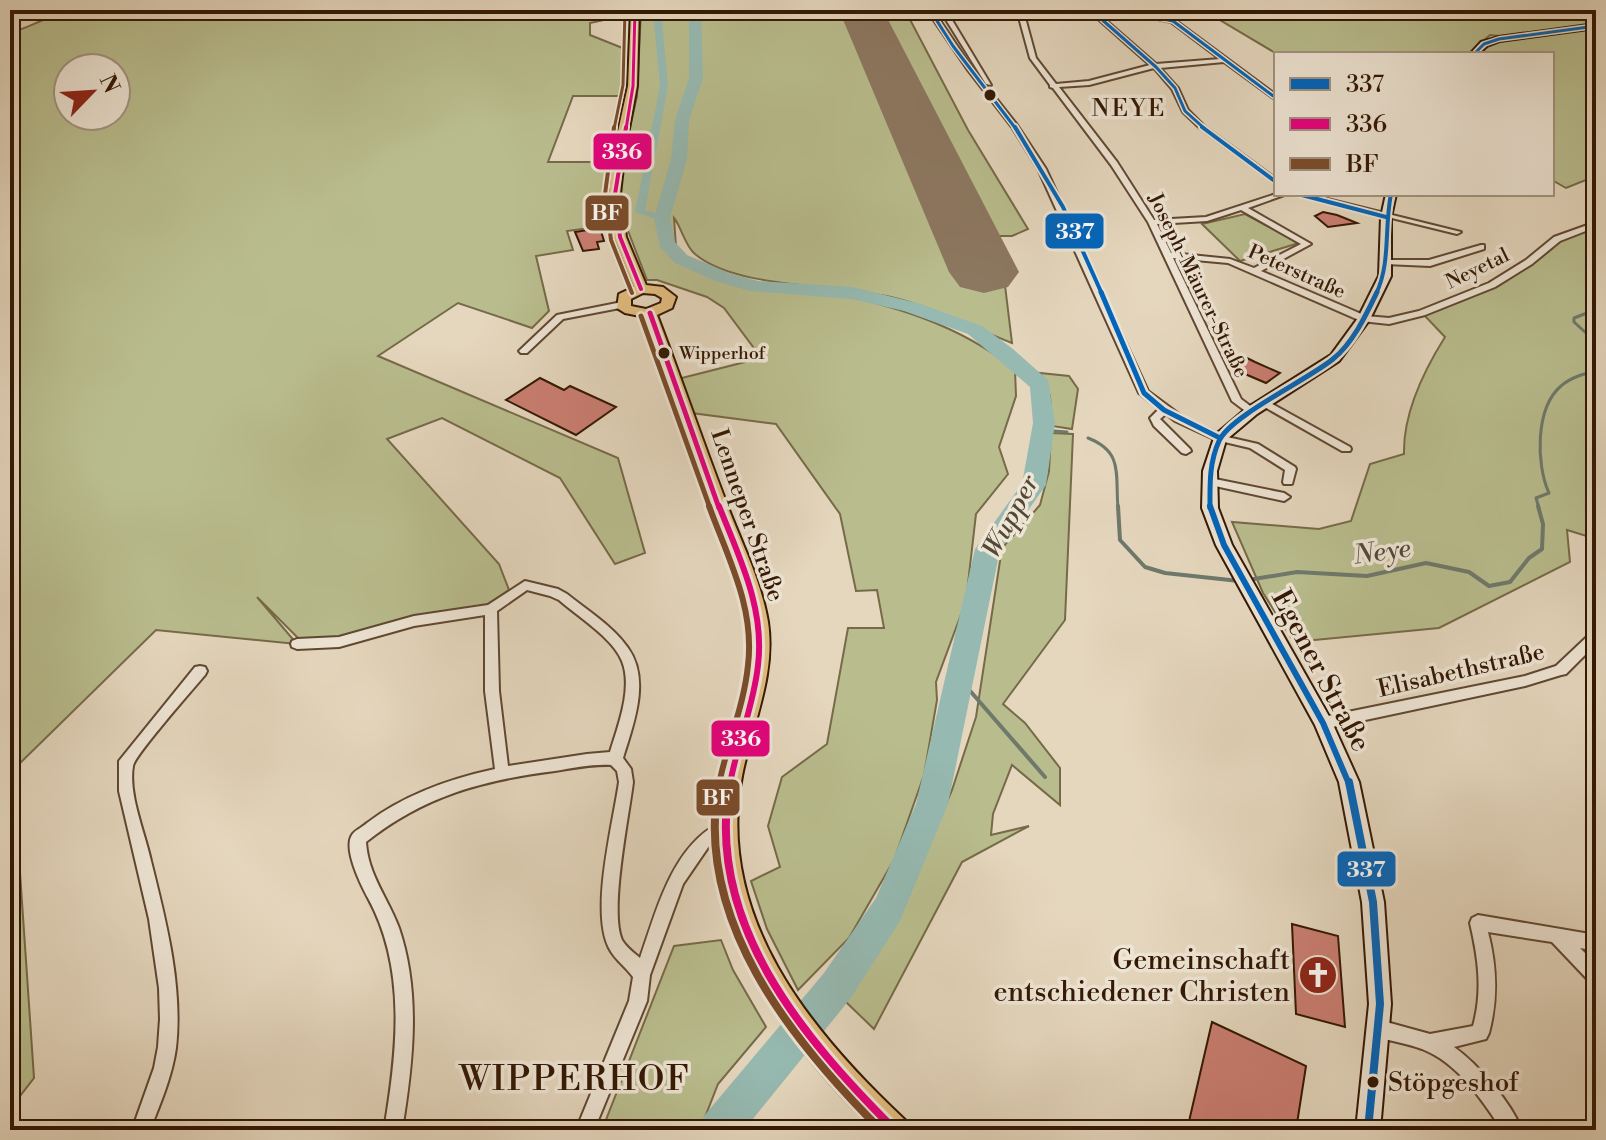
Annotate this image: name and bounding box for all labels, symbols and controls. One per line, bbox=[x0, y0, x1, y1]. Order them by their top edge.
north arrow bbox=[52, 52, 132, 132]
legend bbox=[1274, 52, 1554, 196]
text: 337 bbox=[1346, 70, 1384, 100]
text: N bbox=[93, 71, 125, 98]
unlabelled marker bbox=[982, 87, 998, 103]
district label: NEYE bbox=[1092, 94, 1166, 124]
text: 336 bbox=[1346, 110, 1387, 140]
line badge: 336 bbox=[592, 132, 653, 171]
text: 336 bbox=[602, 139, 642, 166]
text: BF bbox=[1345, 150, 1379, 180]
street label: Joseph-Mäurer-Straße bbox=[1142, 188, 1253, 382]
line badge: BF bbox=[584, 194, 630, 232]
text: BF bbox=[591, 200, 623, 227]
line badge: 337 bbox=[1044, 212, 1105, 250]
text: 337 bbox=[1056, 219, 1094, 246]
street label: Peterstraße bbox=[1244, 240, 1349, 305]
street label: Neyetal bbox=[1442, 243, 1514, 295]
place label: Wipperhof bbox=[678, 342, 767, 365]
marker: Wipperhof bbox=[656, 345, 672, 361]
street label: Lenneper Straße bbox=[704, 425, 791, 605]
water label: Wupper bbox=[976, 469, 1046, 563]
water label: Neye bbox=[1351, 532, 1413, 572]
street label: Egener Straße bbox=[1263, 584, 1378, 758]
street label: Elisabethstraße bbox=[1375, 637, 1548, 705]
line badge: 336 bbox=[710, 719, 771, 758]
text: 336 bbox=[721, 726, 761, 753]
line badge: BF bbox=[695, 778, 741, 817]
text: BF bbox=[702, 785, 734, 812]
line badge: 337 bbox=[1336, 850, 1397, 888]
text: 337 bbox=[1347, 857, 1385, 884]
place label: Gemeinschaft entschiedener Christen bbox=[993, 943, 1290, 1010]
church icon: Gemeinschaft entschiedener Christen bbox=[1297, 954, 1339, 996]
district label: WIPPERHOF bbox=[458, 1059, 691, 1101]
place label: Stöpgeshof bbox=[1388, 1067, 1520, 1099]
marker: Stöpgeshof bbox=[1365, 1074, 1381, 1090]

